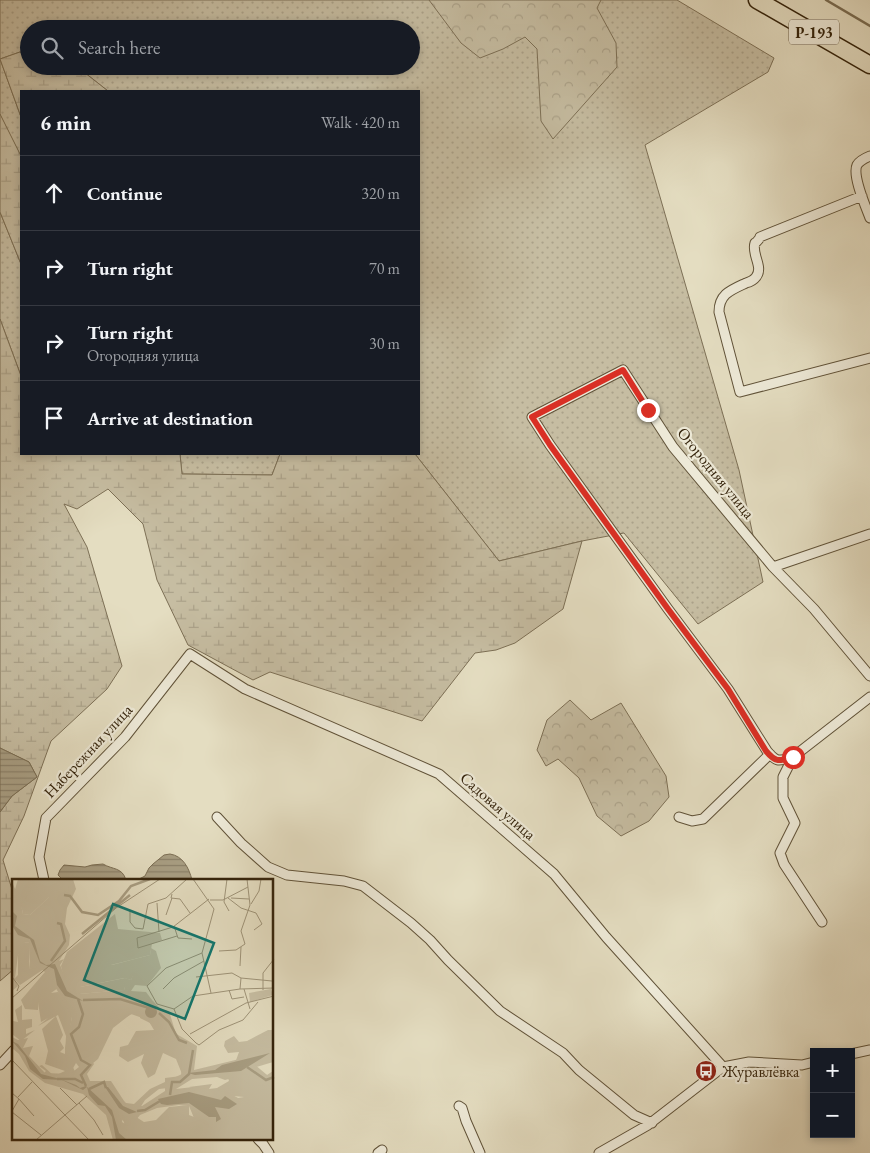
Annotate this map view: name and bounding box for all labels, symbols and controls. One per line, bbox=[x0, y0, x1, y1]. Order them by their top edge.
search box bbox=[20, 20, 420, 75]
road number: Р-193 bbox=[789, 20, 839, 44]
icon: search bbox=[38, 34, 66, 62]
text: Search here bbox=[78, 35, 160, 60]
text: 6 min bbox=[40, 109, 91, 136]
text: Walk · 420 m bbox=[321, 112, 400, 133]
icon: ahead bbox=[40, 179, 68, 207]
text: Continue bbox=[87, 181, 162, 206]
text: 320 m bbox=[361, 183, 400, 204]
icon: right bbox=[40, 254, 68, 282]
text: Turn right bbox=[87, 256, 173, 281]
text: 70 m bbox=[369, 258, 400, 279]
text: Turn right bbox=[87, 320, 173, 345]
icon: right bbox=[40, 329, 68, 357]
text: 30 m bbox=[369, 333, 400, 354]
text: Огородняя улица bbox=[87, 345, 199, 366]
route end bbox=[637, 399, 660, 422]
icon: arrive bbox=[40, 404, 68, 432]
text: Arrive at destination bbox=[87, 406, 253, 431]
street label: Огородняя улица bbox=[673, 423, 760, 524]
street label: Набережная улица bbox=[39, 699, 137, 802]
route start bbox=[782, 746, 805, 769]
street label: Садовая улица bbox=[456, 767, 541, 845]
inset map bbox=[12, 879, 274, 1140]
map controls bbox=[810, 1048, 855, 1138]
button: + bbox=[810, 1048, 855, 1093]
bus stop icon: Журавлёвка bbox=[694, 1059, 718, 1083]
place label: Журавлёвка bbox=[721, 1061, 800, 1082]
button: − bbox=[810, 1093, 855, 1138]

